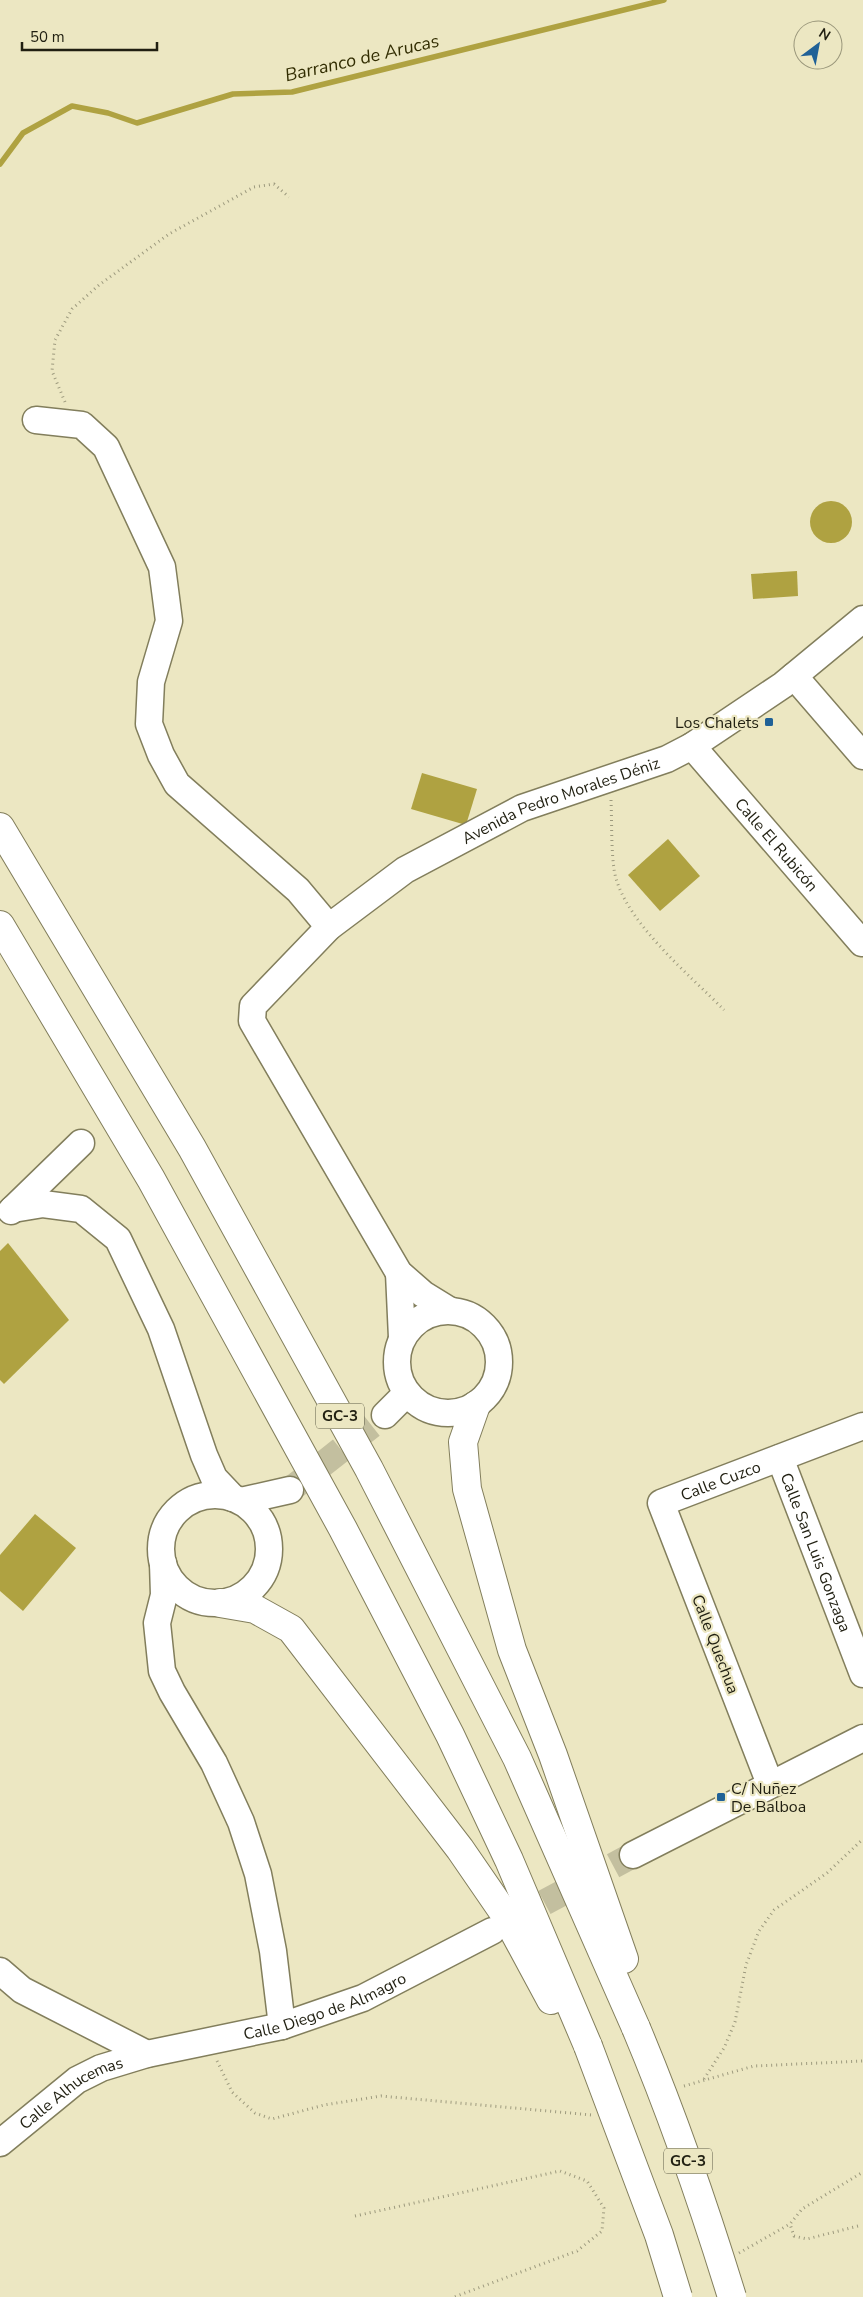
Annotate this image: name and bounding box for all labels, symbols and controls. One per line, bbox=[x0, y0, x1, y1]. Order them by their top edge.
scale bar bbox=[22, 20, 158, 52]
north arrow bbox=[793, 20, 843, 70]
text: N bbox=[815, 24, 834, 45]
text: 50 m bbox=[30, 27, 65, 47]
water label: Barranco de Arucas bbox=[282, 29, 442, 87]
place label: Los Chalets bbox=[675, 712, 759, 734]
marker: Los Chalets bbox=[763, 716, 775, 728]
street label: Avenida Pedro Morales Déniz bbox=[458, 752, 663, 850]
street label: Calle El Rubicón bbox=[730, 794, 823, 897]
road number: GC-3 bbox=[316, 1404, 364, 1428]
street label: Calle Cuzco bbox=[678, 1456, 764, 1507]
street label: Calle San Luis Gonzaga bbox=[775, 1470, 856, 1635]
street label: Calle Quechua bbox=[686, 1592, 744, 1697]
place label: C/ Nuñez De Balboa bbox=[731, 1778, 806, 1818]
marker: C/ Nuñez De Balboa bbox=[715, 1791, 727, 1803]
street label: Calle Diego de Almagro bbox=[241, 1967, 410, 2046]
street label: Calle Alhucemas bbox=[15, 2052, 126, 2135]
road number: GC-3 bbox=[664, 2148, 712, 2174]

